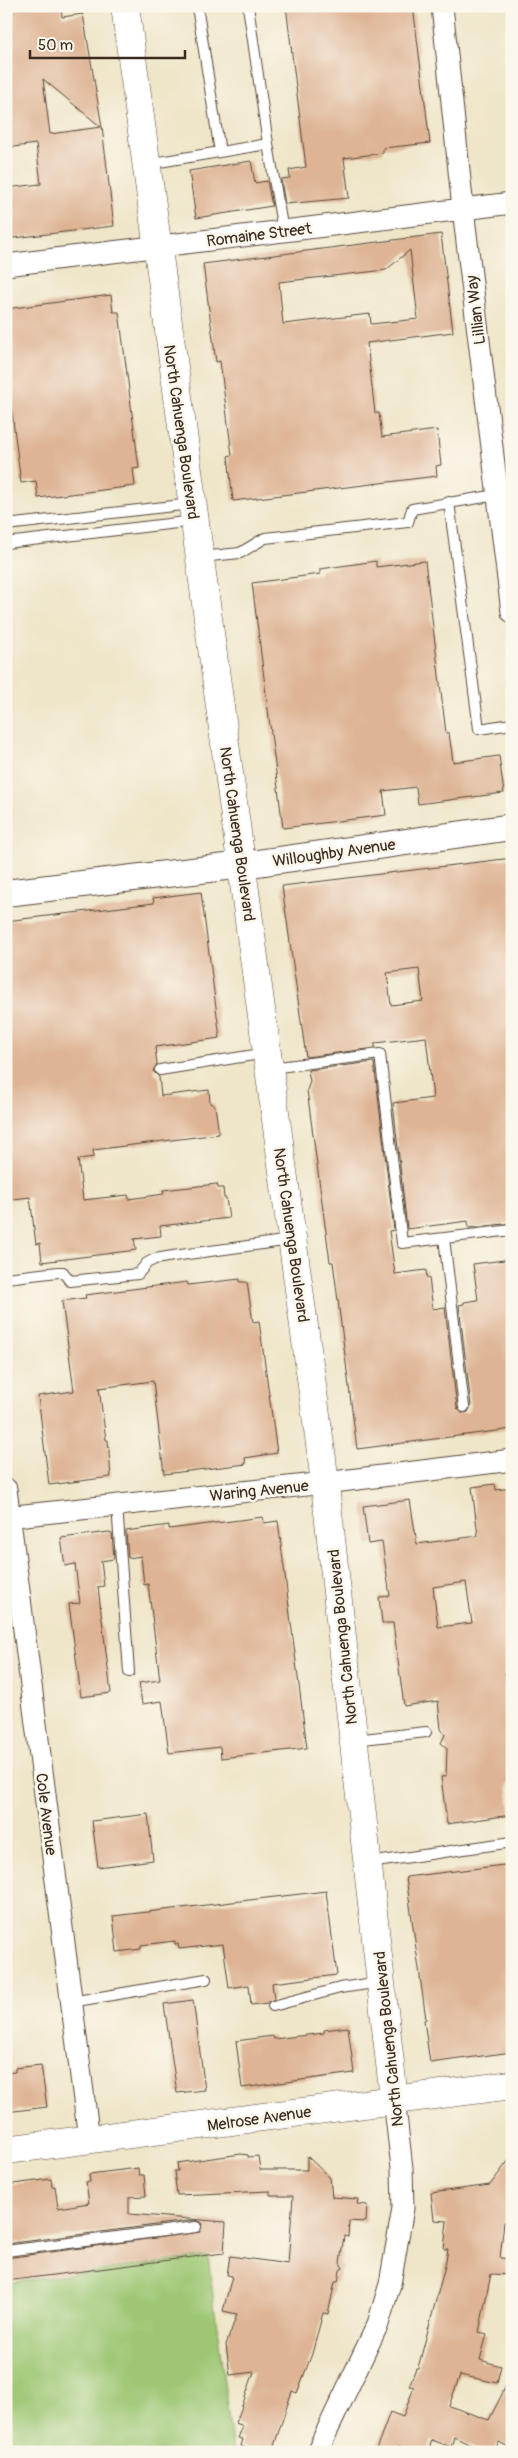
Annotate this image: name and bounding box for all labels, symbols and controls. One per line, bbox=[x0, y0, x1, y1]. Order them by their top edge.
scale bar bbox=[30, 28, 185, 60]
text: 50 m bbox=[38, 36, 73, 55]
street label: Romaine Street bbox=[206, 219, 313, 251]
street label: Lillian Way bbox=[462, 274, 490, 346]
street label: North Cahuenga Boulevard bbox=[159, 343, 203, 521]
street label: North Cahuenga Boulevard bbox=[215, 745, 259, 923]
street label: Willoughby Avenue bbox=[271, 834, 397, 872]
street label: North Cahuenga Boulevard bbox=[269, 1146, 313, 1324]
street label: Waring Avenue bbox=[209, 1476, 310, 1506]
street label: North Cahuenga Boulevard bbox=[324, 1548, 362, 1726]
street label: Cole Avenue bbox=[31, 1772, 61, 1857]
street label: North Cahuenga Boulevard bbox=[370, 1950, 408, 2128]
street label: Melrose Avenue bbox=[206, 2102, 313, 2136]

